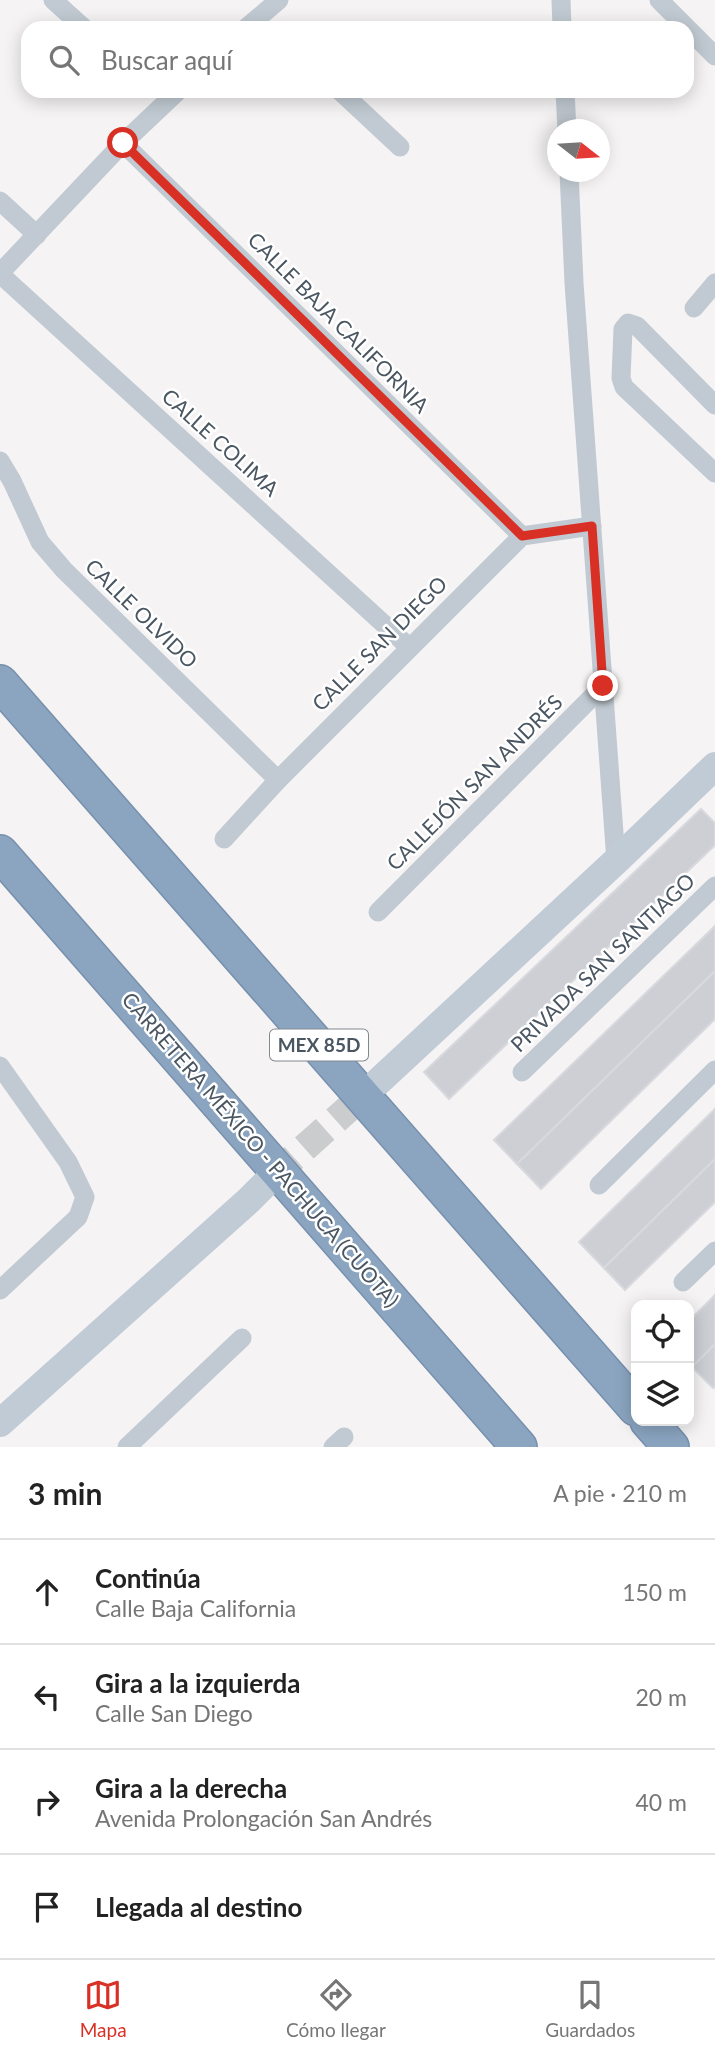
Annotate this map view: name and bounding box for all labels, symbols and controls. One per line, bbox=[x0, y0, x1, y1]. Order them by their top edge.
search box bbox=[21, 21, 694, 98]
icon: search bbox=[45, 41, 83, 79]
text: Buscar aquí bbox=[101, 44, 232, 76]
north arrow bbox=[547, 119, 610, 182]
route start bbox=[107, 127, 138, 158]
street label: CALLE BAJA CALIFORNIA bbox=[244, 226, 435, 418]
street label: CALLE COLIMA bbox=[158, 383, 285, 501]
street label: CALLE OLVIDO bbox=[81, 553, 203, 673]
street label: CALLE SAN DIEGO bbox=[307, 571, 451, 715]
route end bbox=[587, 670, 618, 701]
street label: CALLEJÓN SAN ANDRÉS bbox=[381, 689, 567, 875]
street label: PRIVADA SAN SANTIAGO bbox=[505, 868, 699, 1056]
street label: CARRETERA MÉXICO - PACHUCA (CUOTA) bbox=[118, 987, 405, 1311]
road number: MEX 85D bbox=[270, 1030, 368, 1060]
map controls bbox=[631, 1300, 694, 1426]
button: locate bbox=[631, 1300, 694, 1363]
button: layers bbox=[631, 1363, 694, 1426]
text: 3 min bbox=[28, 1475, 102, 1511]
text: A pie · 210 m bbox=[553, 1479, 687, 1507]
text: Continúa bbox=[95, 1562, 201, 1594]
icon: ahead bbox=[28, 1573, 66, 1611]
text: 150 m bbox=[622, 1578, 687, 1606]
text: Calle Baja California bbox=[95, 1594, 296, 1622]
text: Gira a la izquierda bbox=[95, 1667, 301, 1699]
icon: left bbox=[28, 1678, 66, 1716]
text: 20 m bbox=[636, 1683, 687, 1711]
text: Calle San Diego bbox=[95, 1699, 253, 1727]
text: Gira a la derecha bbox=[95, 1772, 287, 1804]
icon: right bbox=[28, 1783, 66, 1821]
text: 40 m bbox=[636, 1788, 687, 1816]
text: Avenida Prolongación San Andrés bbox=[95, 1804, 432, 1832]
icon: arrive bbox=[28, 1888, 66, 1926]
text: Llegada al destino bbox=[95, 1891, 302, 1923]
tab: Mapa bbox=[80, 1976, 127, 2041]
tab: Cómo llegar bbox=[286, 1976, 386, 2041]
tab: Guardados bbox=[545, 1976, 635, 2041]

